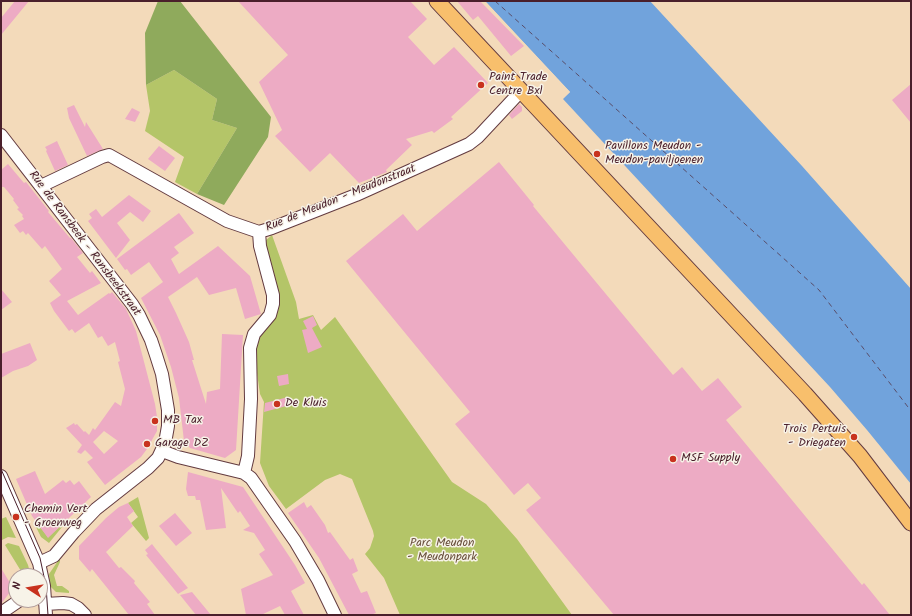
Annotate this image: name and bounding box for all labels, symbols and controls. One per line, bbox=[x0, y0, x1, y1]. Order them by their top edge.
place label: Paint Trade Centre Bxl bbox=[489, 71, 547, 99]
marker: Paint Trade Centre Bxl bbox=[476, 80, 486, 90]
place label: Pavillons Meudon - Meudon-paviljoenen bbox=[605, 140, 703, 168]
marker: Pavillons Meudon - Meudon-paviljoenen bbox=[592, 149, 602, 159]
street label: Rue de Meudon - Meudonstraat bbox=[264, 162, 418, 236]
street label: Rue de Ransbeek - Ransbeekstraat bbox=[25, 169, 143, 319]
place label: De Kluis bbox=[285, 397, 327, 411]
marker: De Kluis bbox=[272, 399, 282, 409]
place label: MB Tax bbox=[163, 414, 202, 428]
marker: MB Tax bbox=[150, 416, 160, 426]
place label: Trois Pertuis - Driegaten bbox=[783, 423, 846, 451]
marker: Trois Pertuis - Driegaten bbox=[849, 432, 859, 442]
place label: Garage DZ bbox=[155, 437, 209, 451]
marker: Garage DZ bbox=[142, 439, 152, 449]
place label: MSF Supply bbox=[681, 452, 740, 466]
marker: MSF Supply bbox=[668, 454, 678, 464]
place label: Chemin Vert - Groenweg bbox=[24, 503, 87, 531]
marker: Chemin Vert - Groenweg bbox=[11, 512, 21, 522]
park label: Parc Meudon - Meudonpark bbox=[407, 537, 477, 565]
north arrow bbox=[8, 568, 48, 608]
text: N bbox=[8, 580, 27, 591]

